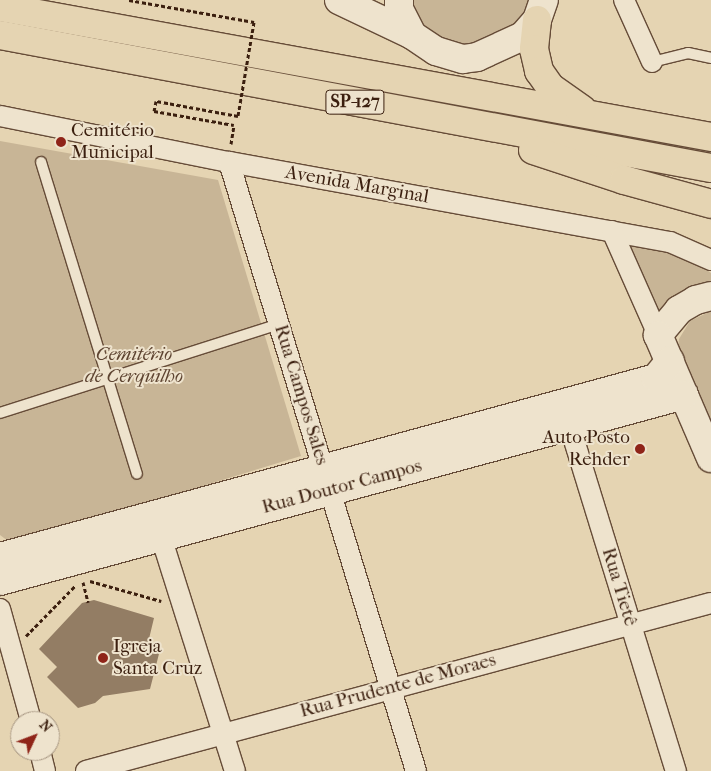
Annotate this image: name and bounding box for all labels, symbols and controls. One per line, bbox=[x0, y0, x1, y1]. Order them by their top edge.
road number: SP-127 bbox=[325, 86, 385, 118]
place label: Cemitério Municipal bbox=[71, 120, 154, 164]
marker: Cemitério Municipal bbox=[55, 136, 67, 148]
street label: Avenida Marginal bbox=[283, 161, 431, 209]
street label: Rua Campos Sales bbox=[269, 322, 333, 468]
park label: Cemitério de Cerquilho bbox=[85, 344, 183, 388]
place label: Auto Posto Rehder bbox=[543, 427, 630, 471]
marker: Auto Posto Rehder bbox=[634, 443, 646, 455]
street label: Rua Doutor Campos bbox=[260, 455, 424, 519]
street label: Rua Tietê bbox=[596, 545, 642, 629]
place label: Igreja Santa Cruz bbox=[113, 636, 202, 680]
street label: Rua Prudente de Moraes bbox=[297, 649, 499, 723]
marker: Igreja Santa Cruz bbox=[97, 652, 109, 664]
north arrow bbox=[10, 711, 60, 761]
text: N bbox=[36, 716, 55, 736]

